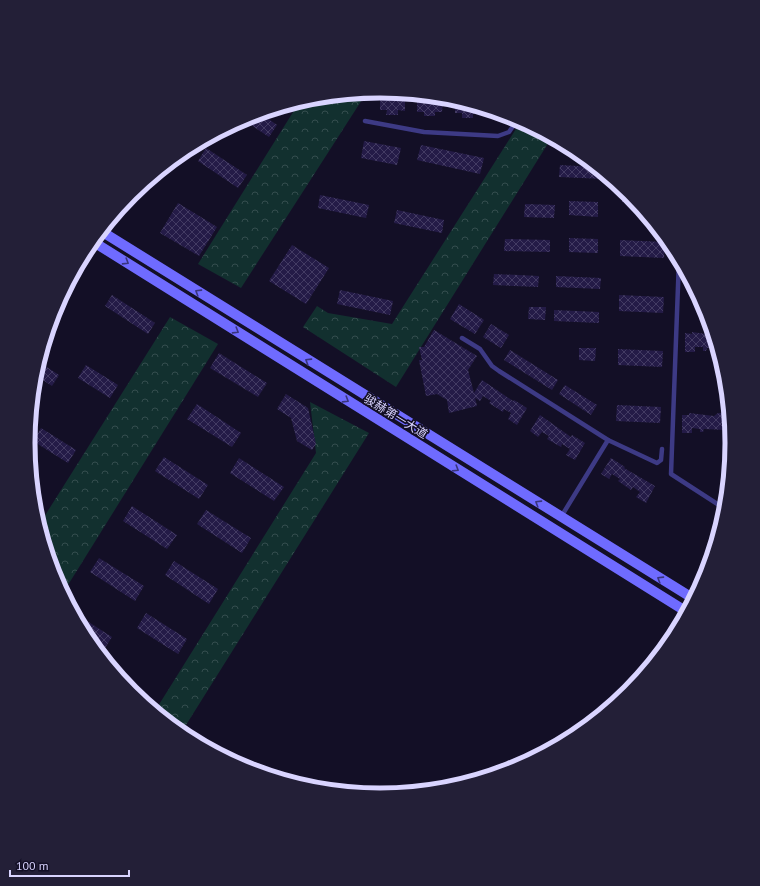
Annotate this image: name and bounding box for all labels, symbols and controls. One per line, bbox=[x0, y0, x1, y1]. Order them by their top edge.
one-way arrow bbox=[121, 257, 128, 264]
one-way arrow bbox=[195, 290, 202, 297]
one-way arrow bbox=[232, 326, 239, 333]
one-way arrow bbox=[305, 358, 312, 366]
street label: 骏赫第一大道 bbox=[361, 391, 431, 441]
one-way arrow bbox=[342, 395, 349, 402]
one-way arrow bbox=[452, 464, 459, 471]
one-way arrow bbox=[535, 501, 542, 508]
one-way arrow bbox=[657, 576, 664, 584]
scale bar bbox=[10, 852, 129, 878]
text: 100 m bbox=[16, 858, 49, 873]

